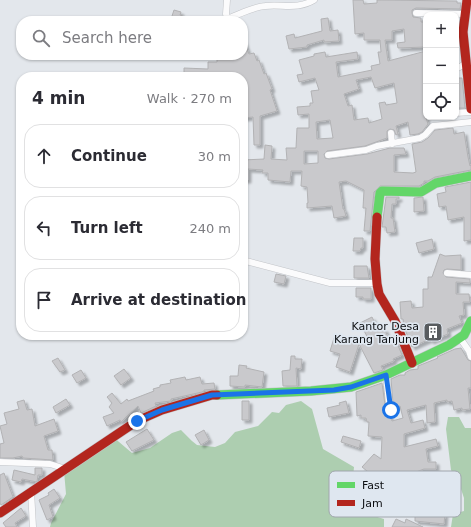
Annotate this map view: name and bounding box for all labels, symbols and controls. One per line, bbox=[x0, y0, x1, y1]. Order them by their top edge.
map controls bbox=[423, 12, 459, 120]
button: + bbox=[423, 12, 459, 48]
search box bbox=[16, 16, 248, 60]
icon: search bbox=[30, 27, 52, 49]
text: Search here bbox=[62, 29, 152, 47]
button: − bbox=[423, 48, 459, 84]
button: locate bbox=[423, 84, 459, 120]
text: 4 min bbox=[32, 88, 85, 108]
text: Walk · 270 m bbox=[147, 91, 232, 106]
icon: ahead bbox=[33, 145, 55, 167]
text: Continue bbox=[71, 147, 147, 165]
text: 30 m bbox=[198, 149, 231, 164]
icon: left bbox=[33, 217, 55, 239]
text: Turn left bbox=[71, 219, 143, 237]
text: 240 m bbox=[189, 221, 231, 236]
icon: arrive bbox=[33, 289, 55, 311]
text: Arrive at destination bbox=[71, 291, 246, 309]
place label: Kantor Desa Karang Tanjung bbox=[334, 320, 419, 346]
building icon: Kantor Desa Karang Tanjung bbox=[422, 321, 444, 343]
route start bbox=[382, 401, 400, 419]
route end bbox=[128, 412, 146, 430]
legend bbox=[329, 471, 461, 517]
text: Fast bbox=[362, 479, 385, 492]
text: Jam bbox=[361, 497, 383, 510]

